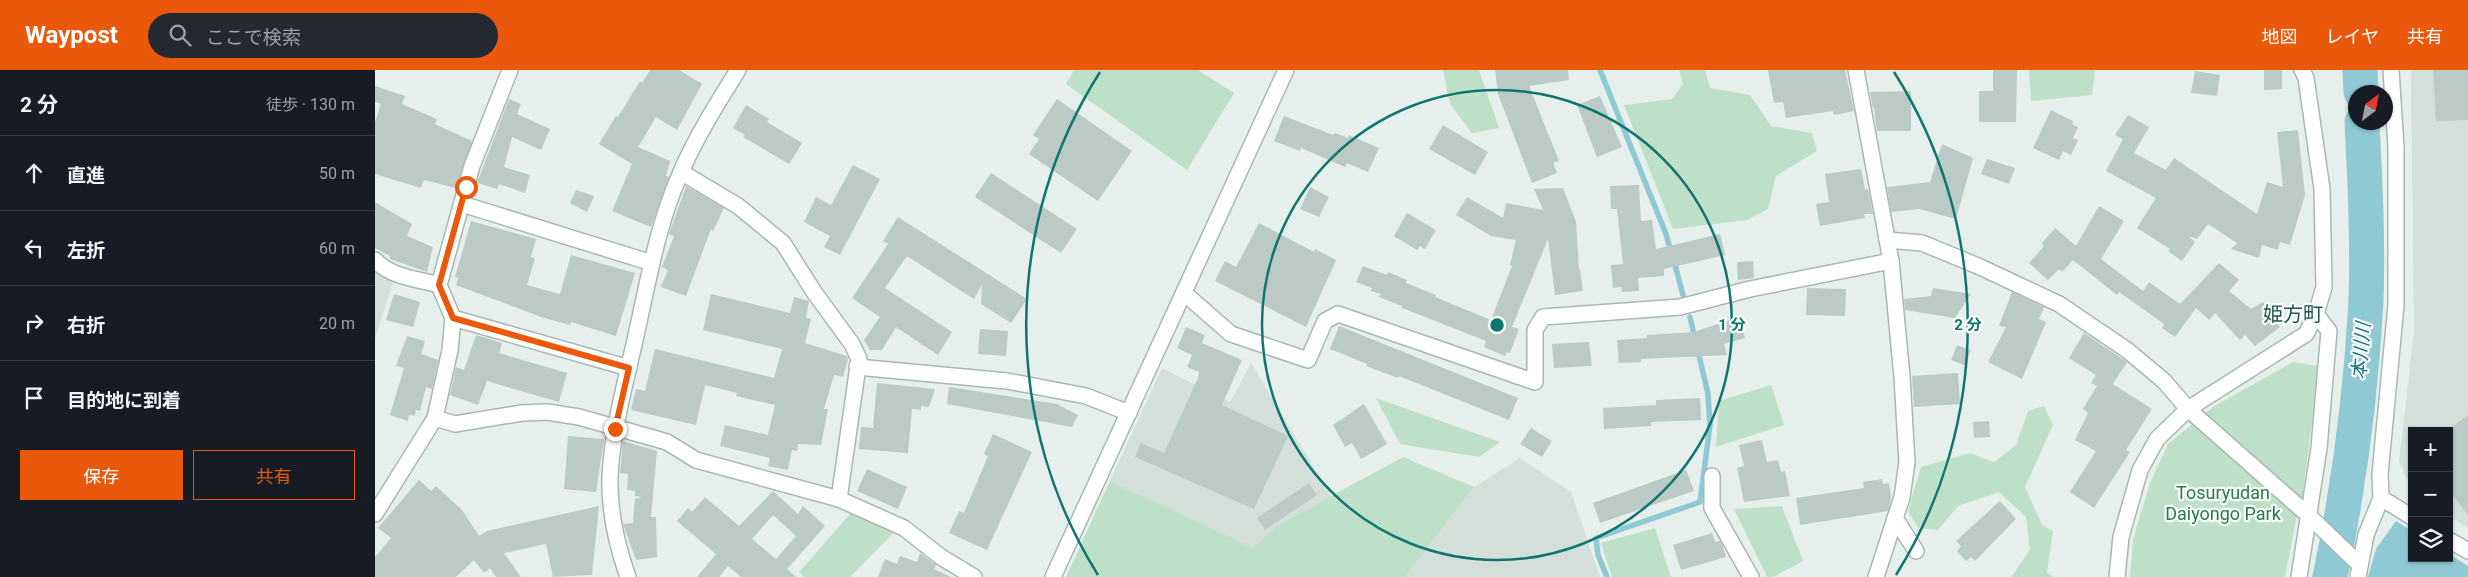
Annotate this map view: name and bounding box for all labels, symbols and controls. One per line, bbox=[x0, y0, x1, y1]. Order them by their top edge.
search box bbox=[148, 13, 498, 58]
text: Waypost bbox=[25, 21, 118, 49]
icon: search bbox=[166, 21, 194, 49]
text: ここで検索 bbox=[206, 26, 301, 49]
text: 地図 bbox=[2262, 26, 2298, 47]
text: レイヤ bbox=[2326, 26, 2379, 47]
text: 共有 bbox=[2407, 26, 2443, 47]
north arrow bbox=[2348, 85, 2393, 130]
text: 2 分 bbox=[20, 93, 58, 117]
text: 徒歩 · 130 m bbox=[266, 95, 355, 114]
icon: ahead bbox=[20, 159, 48, 187]
text: 直進 bbox=[67, 164, 105, 187]
text: 50 m bbox=[319, 164, 355, 183]
route start bbox=[455, 176, 478, 199]
icon: left bbox=[20, 234, 48, 262]
text: 左折 bbox=[67, 239, 105, 262]
text: 60 m bbox=[319, 239, 355, 258]
district label: 姫方町 bbox=[2263, 302, 2323, 326]
icon: right bbox=[20, 309, 48, 337]
text: 右折 bbox=[67, 314, 105, 337]
text: 20 m bbox=[319, 314, 355, 333]
centre of rings bbox=[1488, 316, 1506, 334]
text: 1 分 bbox=[1718, 316, 1746, 334]
text: 2 分 bbox=[1954, 316, 1982, 334]
water label: 本川川 bbox=[2347, 320, 2375, 380]
icon: arrive bbox=[20, 384, 48, 412]
text: 目的地に到着 bbox=[67, 389, 181, 412]
route end bbox=[604, 418, 627, 441]
map controls bbox=[2408, 427, 2453, 562]
button: + bbox=[2408, 427, 2453, 472]
button: 保存 bbox=[20, 450, 183, 500]
button: 共有 bbox=[193, 450, 355, 500]
button: − bbox=[2408, 472, 2453, 517]
park label: Tosuryudan Daiyongo Park bbox=[2165, 482, 2282, 524]
button: layers bbox=[2408, 517, 2453, 562]

